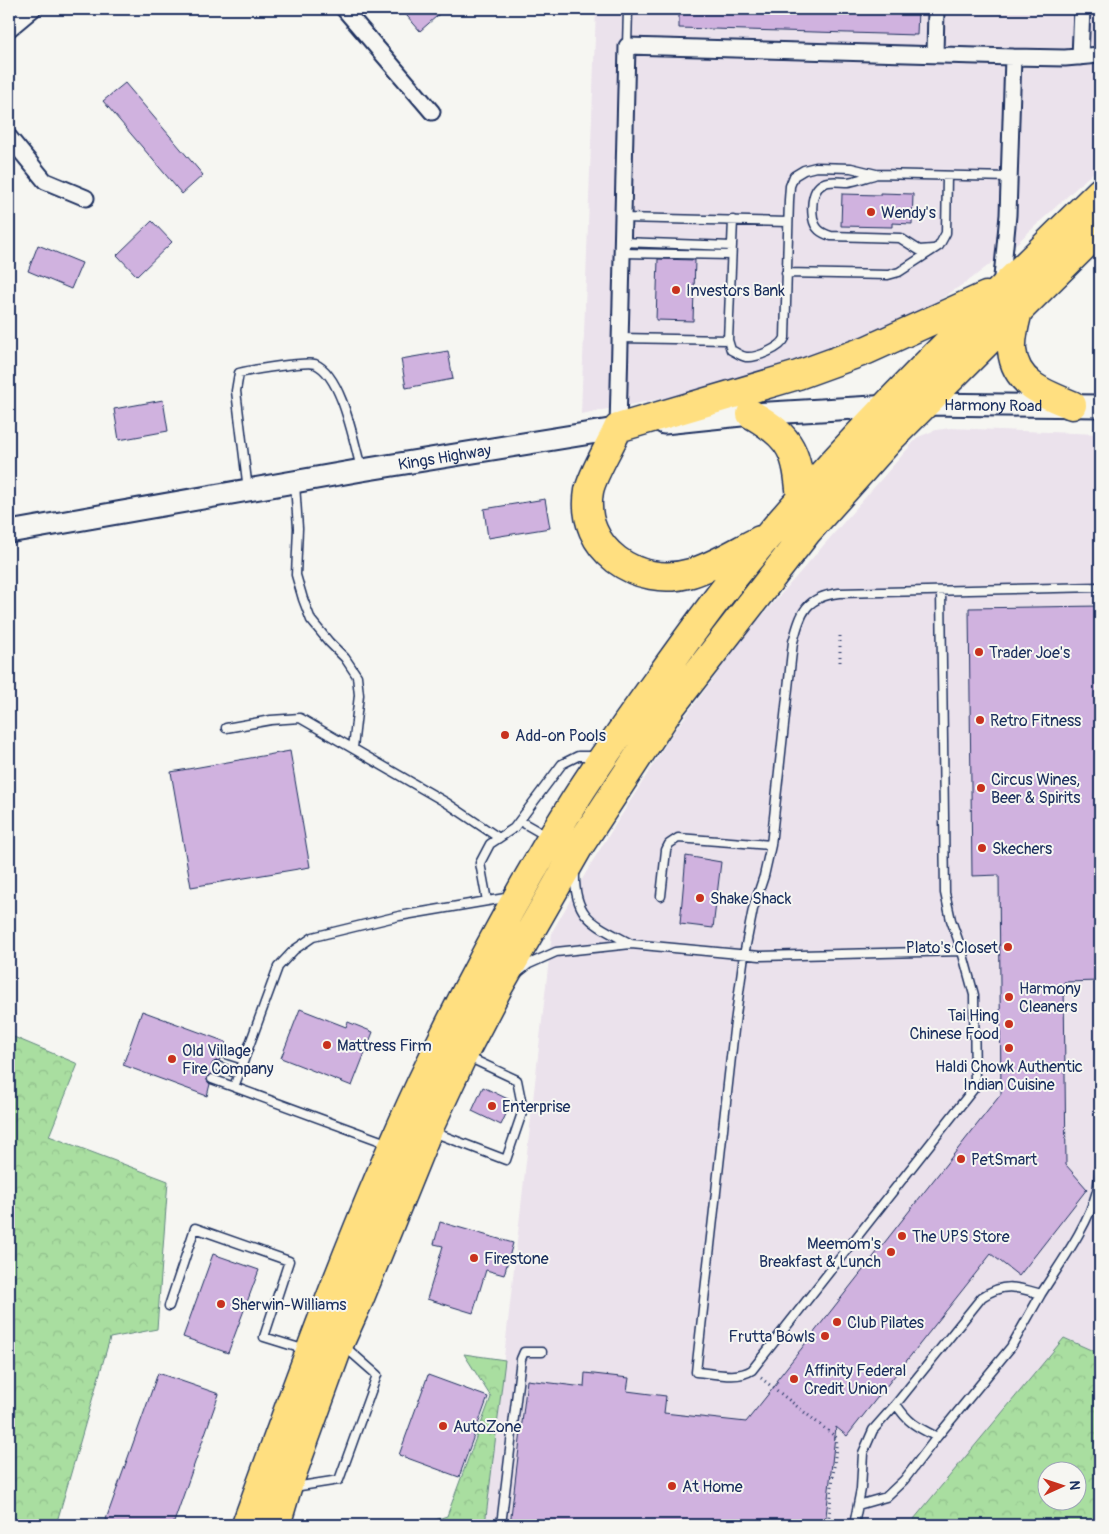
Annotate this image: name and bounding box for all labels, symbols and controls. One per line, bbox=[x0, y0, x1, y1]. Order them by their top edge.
place label: Wendy's bbox=[881, 203, 936, 223]
marker: Wendy's bbox=[865, 206, 877, 218]
place label: Investors Bank bbox=[686, 281, 785, 301]
marker: Investors Bank bbox=[670, 284, 682, 296]
street label: Harmony Road bbox=[944, 395, 1042, 416]
street label: Kings Highway bbox=[397, 440, 493, 475]
place label: Trader Joe's bbox=[989, 643, 1070, 663]
marker: Trader Joe's bbox=[973, 646, 985, 658]
place label: Retro Fitness bbox=[990, 711, 1081, 731]
marker: Retro Fitness bbox=[974, 714, 986, 726]
place label: Add-on Pools bbox=[515, 726, 606, 746]
marker: Add-on Pools bbox=[499, 729, 511, 741]
place label: Circus Wines, Beer & Spirits bbox=[991, 770, 1080, 808]
marker: Circus Wines, Beer & Spirits bbox=[975, 782, 987, 794]
place label: Skechers bbox=[992, 839, 1052, 859]
marker: Skechers bbox=[976, 842, 988, 854]
place label: Shake Shack bbox=[710, 889, 792, 909]
marker: Shake Shack bbox=[694, 892, 706, 904]
place label: Plato's Closet bbox=[906, 938, 999, 958]
marker: Plato's Closet bbox=[1002, 941, 1014, 953]
place label: Harmony Cleaners bbox=[1019, 979, 1081, 1017]
marker: Harmony Cleaners bbox=[1003, 991, 1015, 1003]
place label: Tai Hing Chinese Food bbox=[909, 1006, 999, 1044]
marker: Tai Hing Chinese Food bbox=[1003, 1018, 1015, 1030]
place label: Mattress Firm bbox=[337, 1036, 432, 1056]
marker: Mattress Firm bbox=[321, 1039, 333, 1051]
place label: Old Village Fire Company bbox=[182, 1041, 274, 1079]
marker: Haldi Chowk Authentic Indian Cuisine bbox=[1003, 1042, 1015, 1054]
marker: Old Village Fire Company bbox=[166, 1053, 178, 1065]
place label: Haldi Chowk Authentic Indian Cuisine bbox=[935, 1057, 1083, 1095]
place label: Enterprise bbox=[502, 1097, 571, 1117]
marker: Enterprise bbox=[486, 1100, 498, 1112]
place label: PetSmart bbox=[971, 1150, 1038, 1170]
marker: PetSmart bbox=[955, 1153, 967, 1165]
place label: The UPS Store bbox=[912, 1227, 1010, 1247]
marker: The UPS Store bbox=[896, 1230, 908, 1242]
place label: Meemom's Breakfast & Lunch bbox=[759, 1234, 881, 1272]
marker: Meemom's Breakfast & Lunch bbox=[885, 1246, 897, 1258]
place label: Firestone bbox=[484, 1249, 549, 1269]
marker: Firestone bbox=[468, 1252, 480, 1264]
place label: Sherwin-Williams bbox=[231, 1295, 346, 1315]
marker: Sherwin-Williams bbox=[215, 1298, 227, 1310]
place label: Club Pilates bbox=[847, 1313, 924, 1333]
marker: Club Pilates bbox=[831, 1316, 843, 1328]
place label: Frutta Bowls bbox=[729, 1327, 815, 1347]
marker: Frutta Bowls bbox=[819, 1330, 831, 1342]
place label: Affinity Federal Credit Union bbox=[804, 1361, 906, 1399]
marker: Affinity Federal Credit Union bbox=[788, 1373, 800, 1385]
place label: AutoZone bbox=[453, 1417, 522, 1437]
marker: AutoZone bbox=[437, 1420, 449, 1432]
north arrow bbox=[1036, 1462, 1086, 1512]
place label: At Home bbox=[682, 1477, 743, 1497]
marker: At Home bbox=[666, 1480, 678, 1492]
text: N bbox=[1066, 1480, 1083, 1491]

